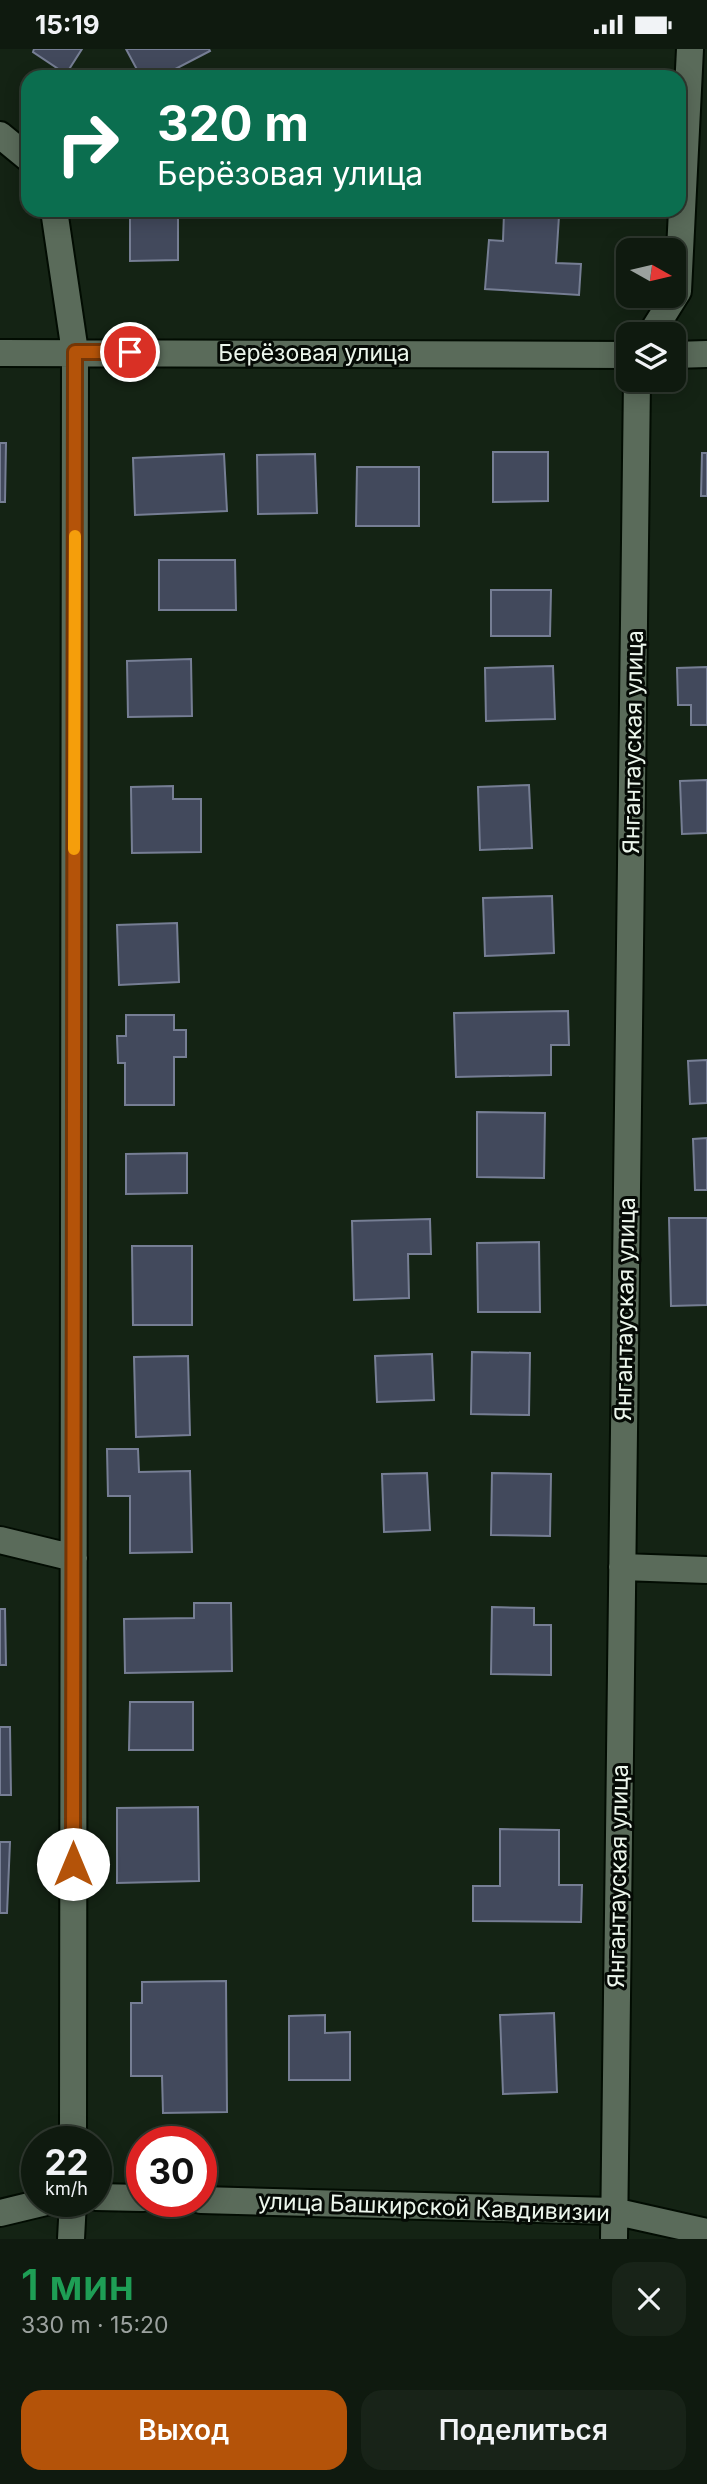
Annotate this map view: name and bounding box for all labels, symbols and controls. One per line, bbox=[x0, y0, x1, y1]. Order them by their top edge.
text: 15:19 bbox=[35, 9, 100, 40]
text: 320 m bbox=[157, 94, 309, 153]
icon: right bbox=[42, 98, 133, 189]
text: Берёзовая улица bbox=[157, 154, 423, 193]
north arrow bbox=[616, 238, 686, 308]
map controls bbox=[616, 238, 686, 392]
pin bbox=[100, 322, 160, 382]
button: layers bbox=[616, 322, 686, 392]
icon: arrive bbox=[111, 333, 149, 371]
street label: Берёзовая улица bbox=[218, 339, 410, 367]
street label: Янгантауская улица bbox=[617, 630, 649, 854]
street label: Янгантауская улица bbox=[609, 1197, 641, 1421]
street label: Янгантауская улица bbox=[602, 1764, 634, 1988]
position arrow bbox=[36, 1827, 110, 1901]
speed limit sign: 30 bbox=[126, 2126, 217, 2217]
text: 22 bbox=[44, 2141, 89, 2183]
text: km/h bbox=[45, 2178, 88, 2199]
street label: улица Башкирской Кавдивизии bbox=[258, 2187, 610, 2227]
text: 1 мин bbox=[21, 2259, 134, 2310]
button: close bbox=[612, 2262, 686, 2336]
text: 330 m · 15:20 bbox=[21, 2311, 169, 2339]
button: Выход bbox=[21, 2390, 347, 2470]
button: Поделиться bbox=[361, 2390, 686, 2470]

